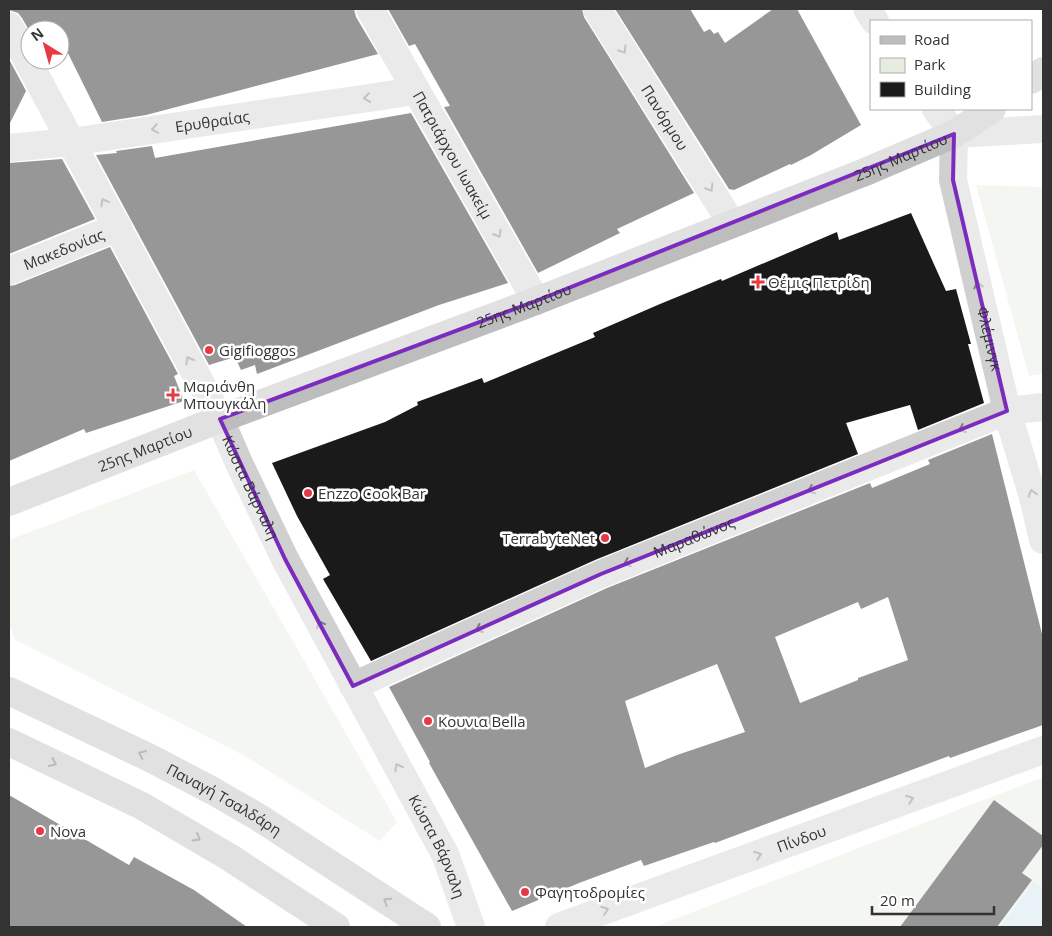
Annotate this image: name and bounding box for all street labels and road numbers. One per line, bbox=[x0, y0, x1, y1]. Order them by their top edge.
street label: Πανόρμου bbox=[637, 81, 693, 154]
street label: Πατριάρχου Ιωακείμ bbox=[409, 87, 497, 223]
street label: Ερυθραίας bbox=[174, 106, 251, 137]
street label: 25ης Μαρτίου bbox=[851, 128, 950, 185]
street label: Μακεδονίας bbox=[20, 224, 107, 274]
street label: 25ης Μαρτίου bbox=[474, 278, 574, 332]
street label: Φλέμινγκ bbox=[973, 305, 1007, 373]
street label: 25ης Μαρτίου bbox=[95, 421, 195, 476]
street label: Κώστα Βάρναλη bbox=[218, 432, 284, 542]
street label: Μαραθώνος bbox=[650, 512, 737, 562]
street label: Παναγή Τσαλδάρη bbox=[163, 759, 286, 840]
street label: Κώστα Βάρναλη bbox=[405, 791, 470, 901]
street label: Πίνδου bbox=[774, 820, 829, 857]

